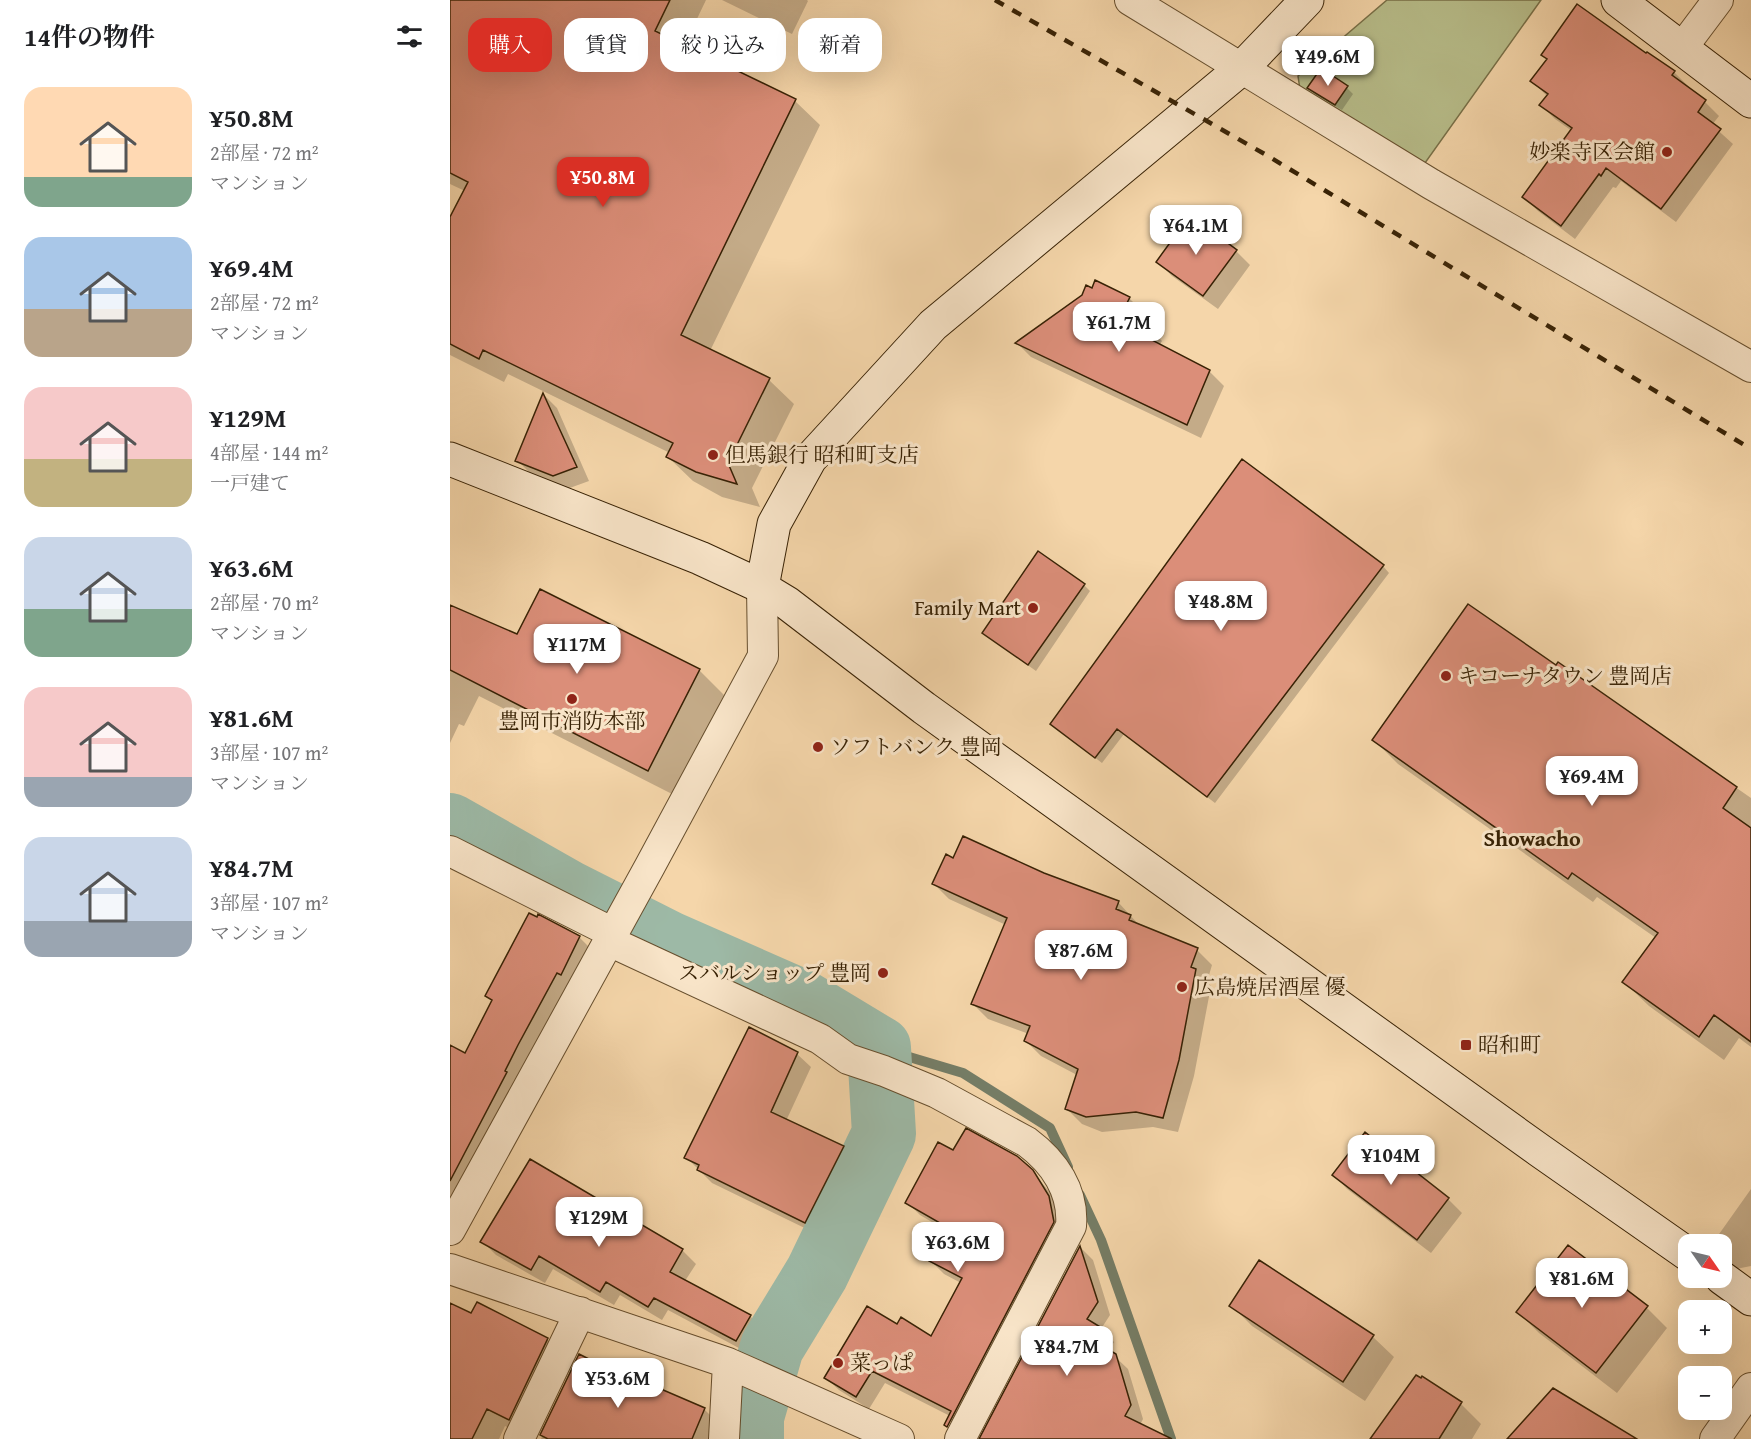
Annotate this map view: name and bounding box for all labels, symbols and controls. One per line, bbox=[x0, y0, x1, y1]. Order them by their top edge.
text: 14件の物件 bbox=[24, 17, 155, 56]
chip: 購入 bbox=[468, 18, 552, 72]
chip: 賃貸 bbox=[564, 18, 648, 72]
chip: 絞り込み bbox=[660, 18, 786, 72]
chip: 新着 bbox=[798, 18, 882, 72]
icon: filters bbox=[393, 20, 426, 53]
pin: ¥49.6M bbox=[1279, 36, 1377, 87]
text: ¥49.6M bbox=[1296, 41, 1360, 70]
text: ¥50.8M bbox=[210, 98, 294, 137]
icon: home bbox=[72, 111, 144, 183]
place label: 妙楽寺区会館 bbox=[1529, 136, 1655, 167]
text: 2部屋 · 72 m² bbox=[210, 138, 319, 167]
marker: 妙楽寺区会館 bbox=[1660, 145, 1674, 159]
pin: ¥50.8M bbox=[554, 157, 652, 208]
text: ¥50.8M bbox=[571, 162, 635, 191]
text: マンション bbox=[210, 168, 309, 197]
pin: ¥64.1M bbox=[1147, 205, 1245, 256]
text: ¥64.1M bbox=[1164, 210, 1228, 239]
text: ¥69.4M bbox=[210, 248, 294, 287]
icon: home bbox=[72, 261, 144, 333]
text: 2部屋 · 72 m² bbox=[210, 288, 319, 317]
pin: ¥61.7M bbox=[1070, 302, 1168, 353]
text: ¥61.7M bbox=[1087, 307, 1151, 336]
text: マンション bbox=[210, 318, 309, 347]
text: ¥129M bbox=[210, 398, 286, 437]
icon: home bbox=[72, 411, 144, 483]
text: 4部屋 · 144 m² bbox=[210, 438, 328, 467]
place label: 但馬銀行 昭和町支店 bbox=[725, 439, 919, 470]
marker: 但馬銀行 昭和町支店 bbox=[706, 448, 720, 462]
text: 一戸建て bbox=[210, 468, 290, 497]
text: ¥63.6M bbox=[210, 548, 294, 587]
icon: home bbox=[72, 561, 144, 633]
pin: ¥48.8M bbox=[1172, 581, 1270, 632]
text: ¥48.8M bbox=[1189, 586, 1253, 615]
text: 2部屋 · 70 m² bbox=[210, 588, 319, 617]
place label: Family Mart bbox=[914, 592, 1022, 623]
marker: Family Mart bbox=[1026, 601, 1040, 615]
text: マンション bbox=[210, 618, 309, 647]
pin: ¥117M bbox=[535, 624, 619, 675]
text: ¥117M bbox=[548, 629, 606, 658]
place label: キコーナタウン 豊岡店 bbox=[1458, 660, 1672, 691]
marker: キコーナタウン 豊岡店 bbox=[1439, 669, 1453, 683]
marker: 豊岡市消防本部 bbox=[565, 692, 579, 706]
text: ¥81.6M bbox=[210, 698, 294, 737]
place label: 豊岡市消防本部 bbox=[499, 705, 646, 736]
icon: home bbox=[72, 711, 144, 783]
place label: ソフトバンク 豊岡 bbox=[830, 731, 1002, 762]
text: 3部屋 · 107 m² bbox=[210, 738, 328, 767]
marker: ソフトバンク 豊岡 bbox=[811, 740, 825, 754]
pin: ¥69.4M bbox=[1543, 756, 1641, 807]
text: ¥69.4M bbox=[1560, 761, 1624, 790]
text: マンション bbox=[210, 768, 309, 797]
district label: Showacho bbox=[1483, 822, 1581, 854]
text: ¥84.7M bbox=[210, 848, 294, 887]
icon: home bbox=[72, 861, 144, 933]
text: 3部屋 · 107 m² bbox=[210, 888, 328, 917]
text: マンション bbox=[210, 918, 309, 947]
pin: ¥87.6M bbox=[1032, 930, 1130, 981]
text: ¥87.6M bbox=[1049, 935, 1113, 964]
place label: スバルショップ 豊岡 bbox=[678, 957, 871, 988]
marker: スバルショップ 豊岡 bbox=[876, 966, 890, 980]
place label: 広島焼居酒屋 優 bbox=[1194, 971, 1346, 1002]
marker: 広島焼居酒屋 優 bbox=[1175, 980, 1189, 994]
place label: 昭和町 bbox=[1478, 1029, 1541, 1060]
marker: 昭和町 bbox=[1459, 1038, 1473, 1052]
pin: ¥104M bbox=[1349, 1135, 1433, 1186]
text: ¥104M bbox=[1362, 1140, 1420, 1169]
pin: ¥129M bbox=[557, 1197, 641, 1248]
text: ¥129M bbox=[570, 1202, 628, 1231]
pin: ¥63.6M bbox=[909, 1222, 1007, 1273]
text: ¥63.6M bbox=[926, 1227, 990, 1256]
north arrow bbox=[1678, 1234, 1732, 1288]
map controls bbox=[1678, 1234, 1732, 1420]
pin: ¥81.6M bbox=[1533, 1258, 1631, 1309]
text: ¥81.6M bbox=[1550, 1263, 1614, 1292]
button: + bbox=[1678, 1300, 1732, 1354]
pin: ¥84.7M bbox=[1018, 1326, 1116, 1377]
text: ¥84.7M bbox=[1035, 1331, 1099, 1360]
place label: 菜っぱ bbox=[850, 1347, 913, 1378]
marker: 菜っぱ bbox=[831, 1356, 845, 1370]
pin: ¥53.6M bbox=[569, 1358, 667, 1409]
text: ¥53.6M bbox=[586, 1363, 650, 1392]
button: − bbox=[1678, 1366, 1732, 1420]

